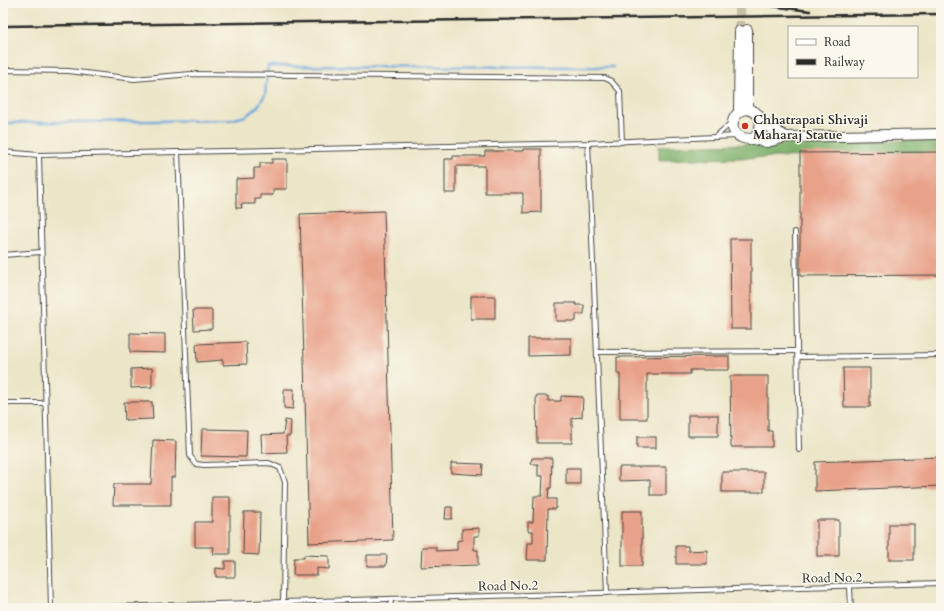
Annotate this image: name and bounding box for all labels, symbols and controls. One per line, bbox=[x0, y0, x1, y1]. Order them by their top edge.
legend bbox=[788, 26, 918, 78]
text: Road bbox=[824, 34, 851, 50]
text: Railway bbox=[824, 54, 866, 70]
place label: Chhatrapati Shivaji Maharaj Statue bbox=[753, 111, 868, 144]
marker: Chhatrapati Shivaji Maharaj Statue bbox=[740, 121, 750, 131]
street label: Road No.2 bbox=[802, 568, 863, 588]
street label: Road No.2 bbox=[478, 576, 539, 596]

